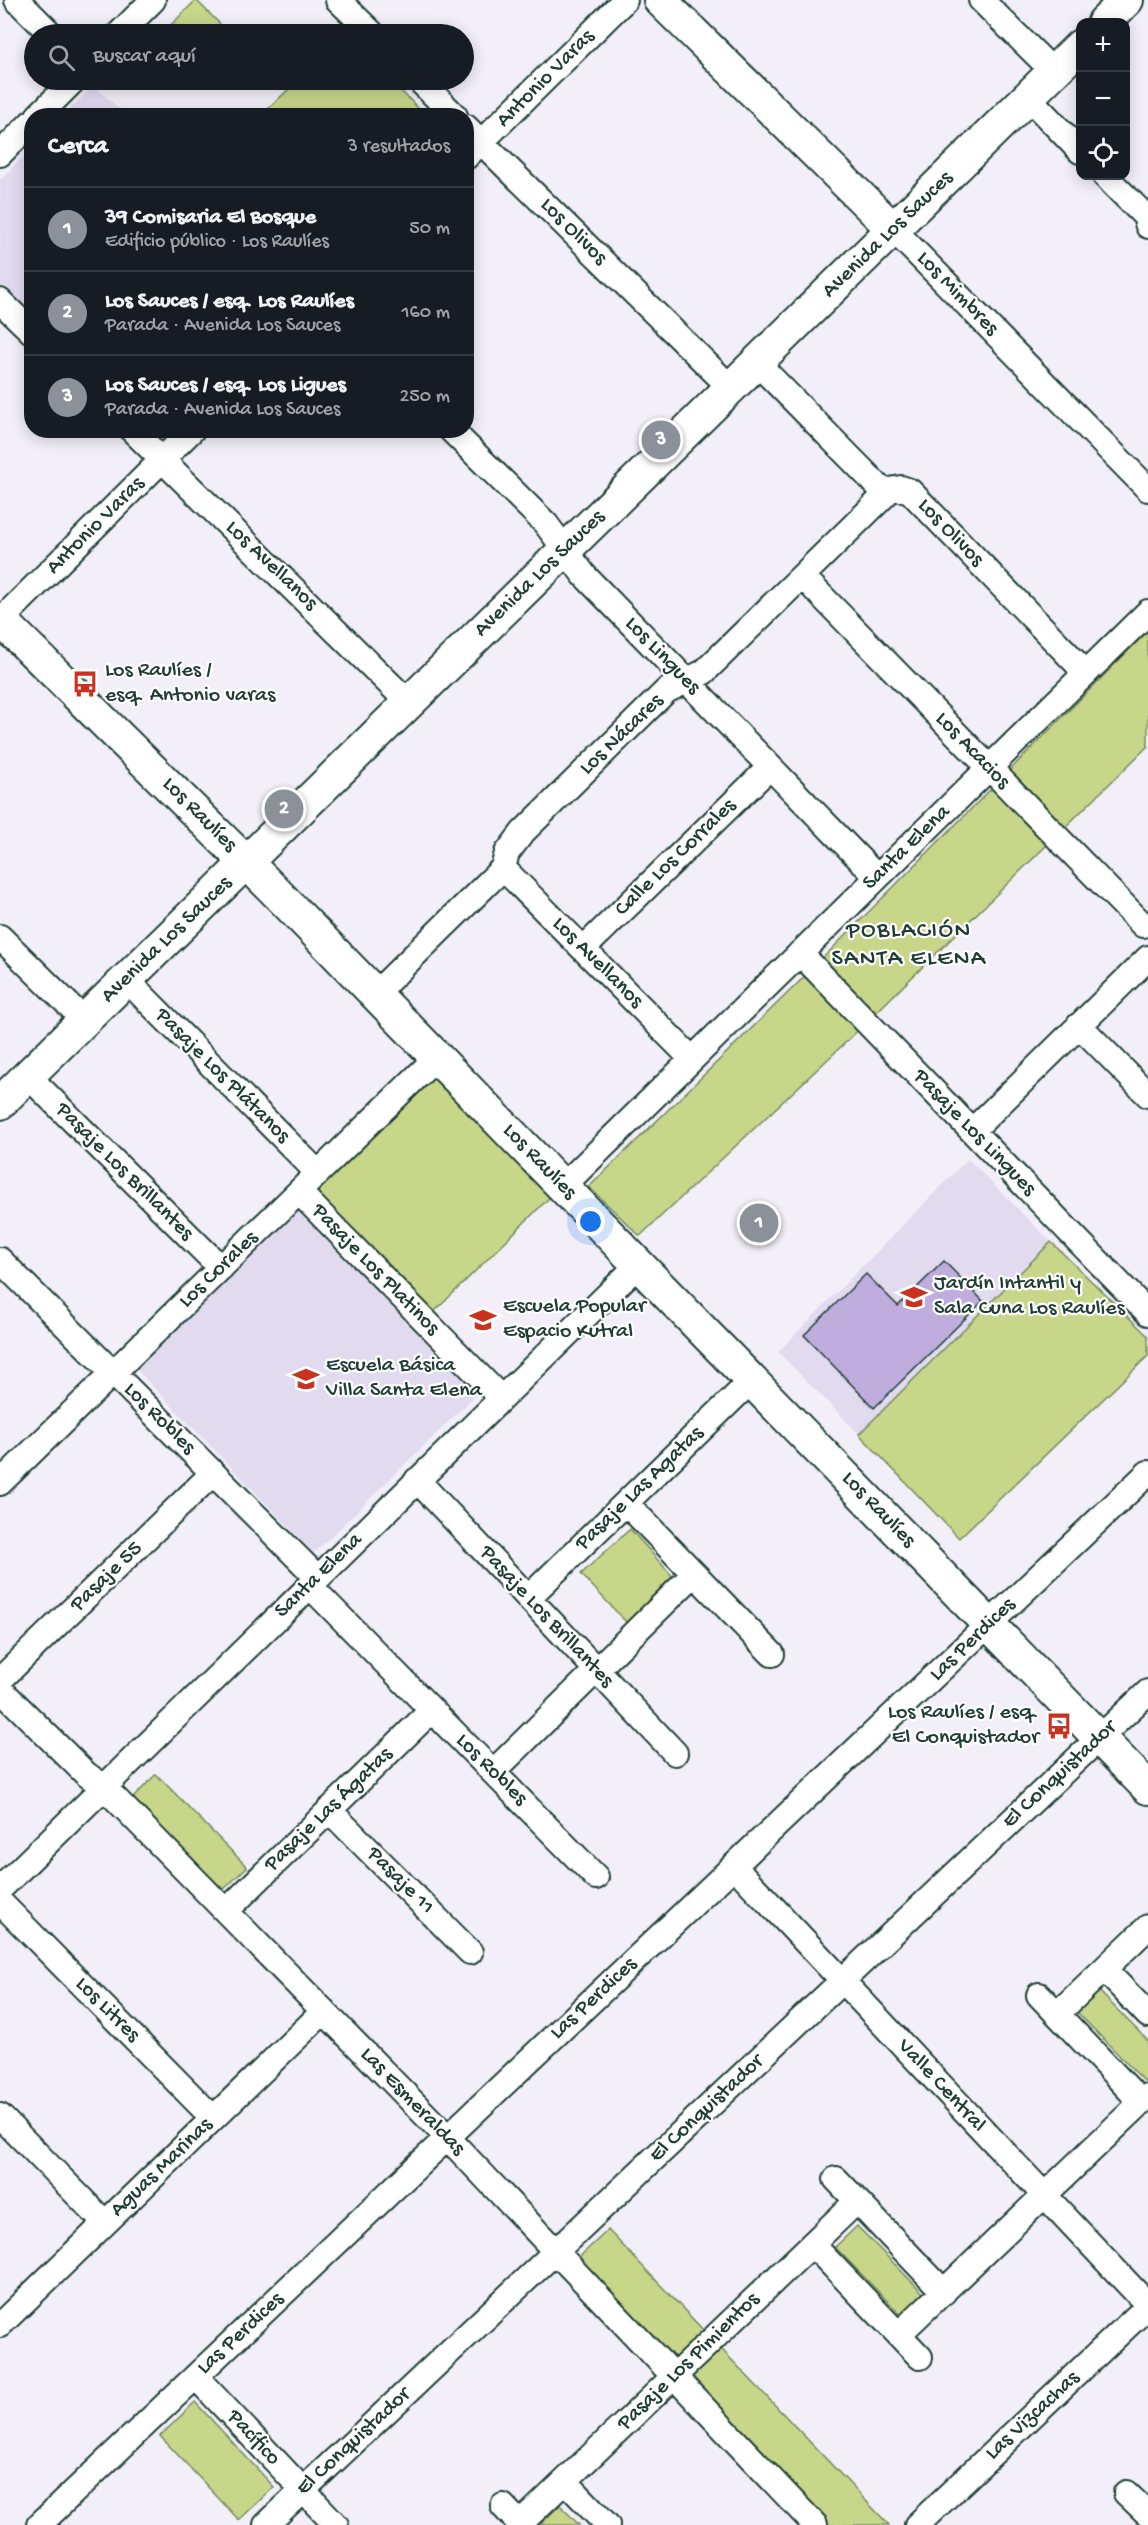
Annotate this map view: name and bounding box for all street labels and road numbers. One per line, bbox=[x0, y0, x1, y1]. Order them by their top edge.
street label: Antonio Varas bbox=[491, 24, 601, 134]
street label: Avenida Los Sauces bbox=[817, 165, 960, 304]
street label: Los Olivos bbox=[534, 193, 613, 272]
street label: Los Mimbres bbox=[910, 246, 1004, 342]
street label: Antonio Varas bbox=[41, 471, 151, 581]
street label: Los Olivos bbox=[911, 493, 989, 573]
street label: Avenida Los Sauces bbox=[469, 504, 612, 643]
street label: Los Avellanos bbox=[219, 515, 323, 617]
street label: Los Lingues bbox=[618, 612, 706, 701]
street label: Los Nácares bbox=[575, 688, 670, 781]
street label: Los Acacios bbox=[929, 707, 1016, 796]
street label: Los Raulíes bbox=[156, 772, 243, 859]
street label: Calle Los Corrales bbox=[610, 793, 743, 922]
street label: Santa Elena bbox=[858, 799, 957, 896]
street label: Avenida Los Sauces bbox=[96, 870, 239, 1009]
street label: Los Avellanos bbox=[546, 912, 649, 1015]
street label: Pasaje Los Plátanos bbox=[148, 1002, 296, 1150]
street label: Pasaje Los Lingues bbox=[906, 1064, 1042, 1202]
street label: Pasaje Los Brillantes bbox=[49, 1097, 199, 1247]
street label: Los Raulíes bbox=[496, 1118, 582, 1206]
street label: Pasaje Los Platinos bbox=[305, 1198, 445, 1342]
street label: Los Corales bbox=[174, 1225, 265, 1314]
street label: Los Robles bbox=[117, 1377, 201, 1461]
street label: Pasaje Las Agatas bbox=[570, 1421, 710, 1557]
street label: Los Raulíes bbox=[835, 1466, 921, 1554]
street label: Santa Elena bbox=[270, 1527, 369, 1624]
street label: Pasaje 55 bbox=[65, 1536, 149, 1619]
street label: Pasaje Los Brillantes bbox=[473, 1540, 619, 1694]
street label: Las Perdices bbox=[925, 1592, 1022, 1687]
street label: El Conquistador bbox=[997, 1714, 1124, 1835]
street label: Los Robles bbox=[449, 1728, 533, 1812]
street label: Pasaje Las Ágatas bbox=[259, 1742, 399, 1878]
street label: Pasaje 11 bbox=[360, 1841, 439, 1920]
street label: Las Perdices bbox=[545, 1952, 644, 2046]
street label: Los Litres bbox=[69, 1972, 146, 2049]
street label: Valle Central bbox=[890, 2033, 991, 2138]
street label: Las Esmeraldas bbox=[354, 2042, 471, 2162]
street label: El Conquistador bbox=[644, 2048, 771, 2169]
street label: Aguas Marinas bbox=[105, 2112, 219, 2223]
street label: Las Perdices bbox=[192, 2287, 291, 2381]
street label: Pasaje Los Pimientos bbox=[612, 2287, 766, 2437]
street label: Las Vizcachas bbox=[980, 2365, 1086, 2466]
street label: El Conquistador bbox=[291, 2381, 418, 2502]
street label: Pacífico bbox=[220, 2404, 285, 2471]

